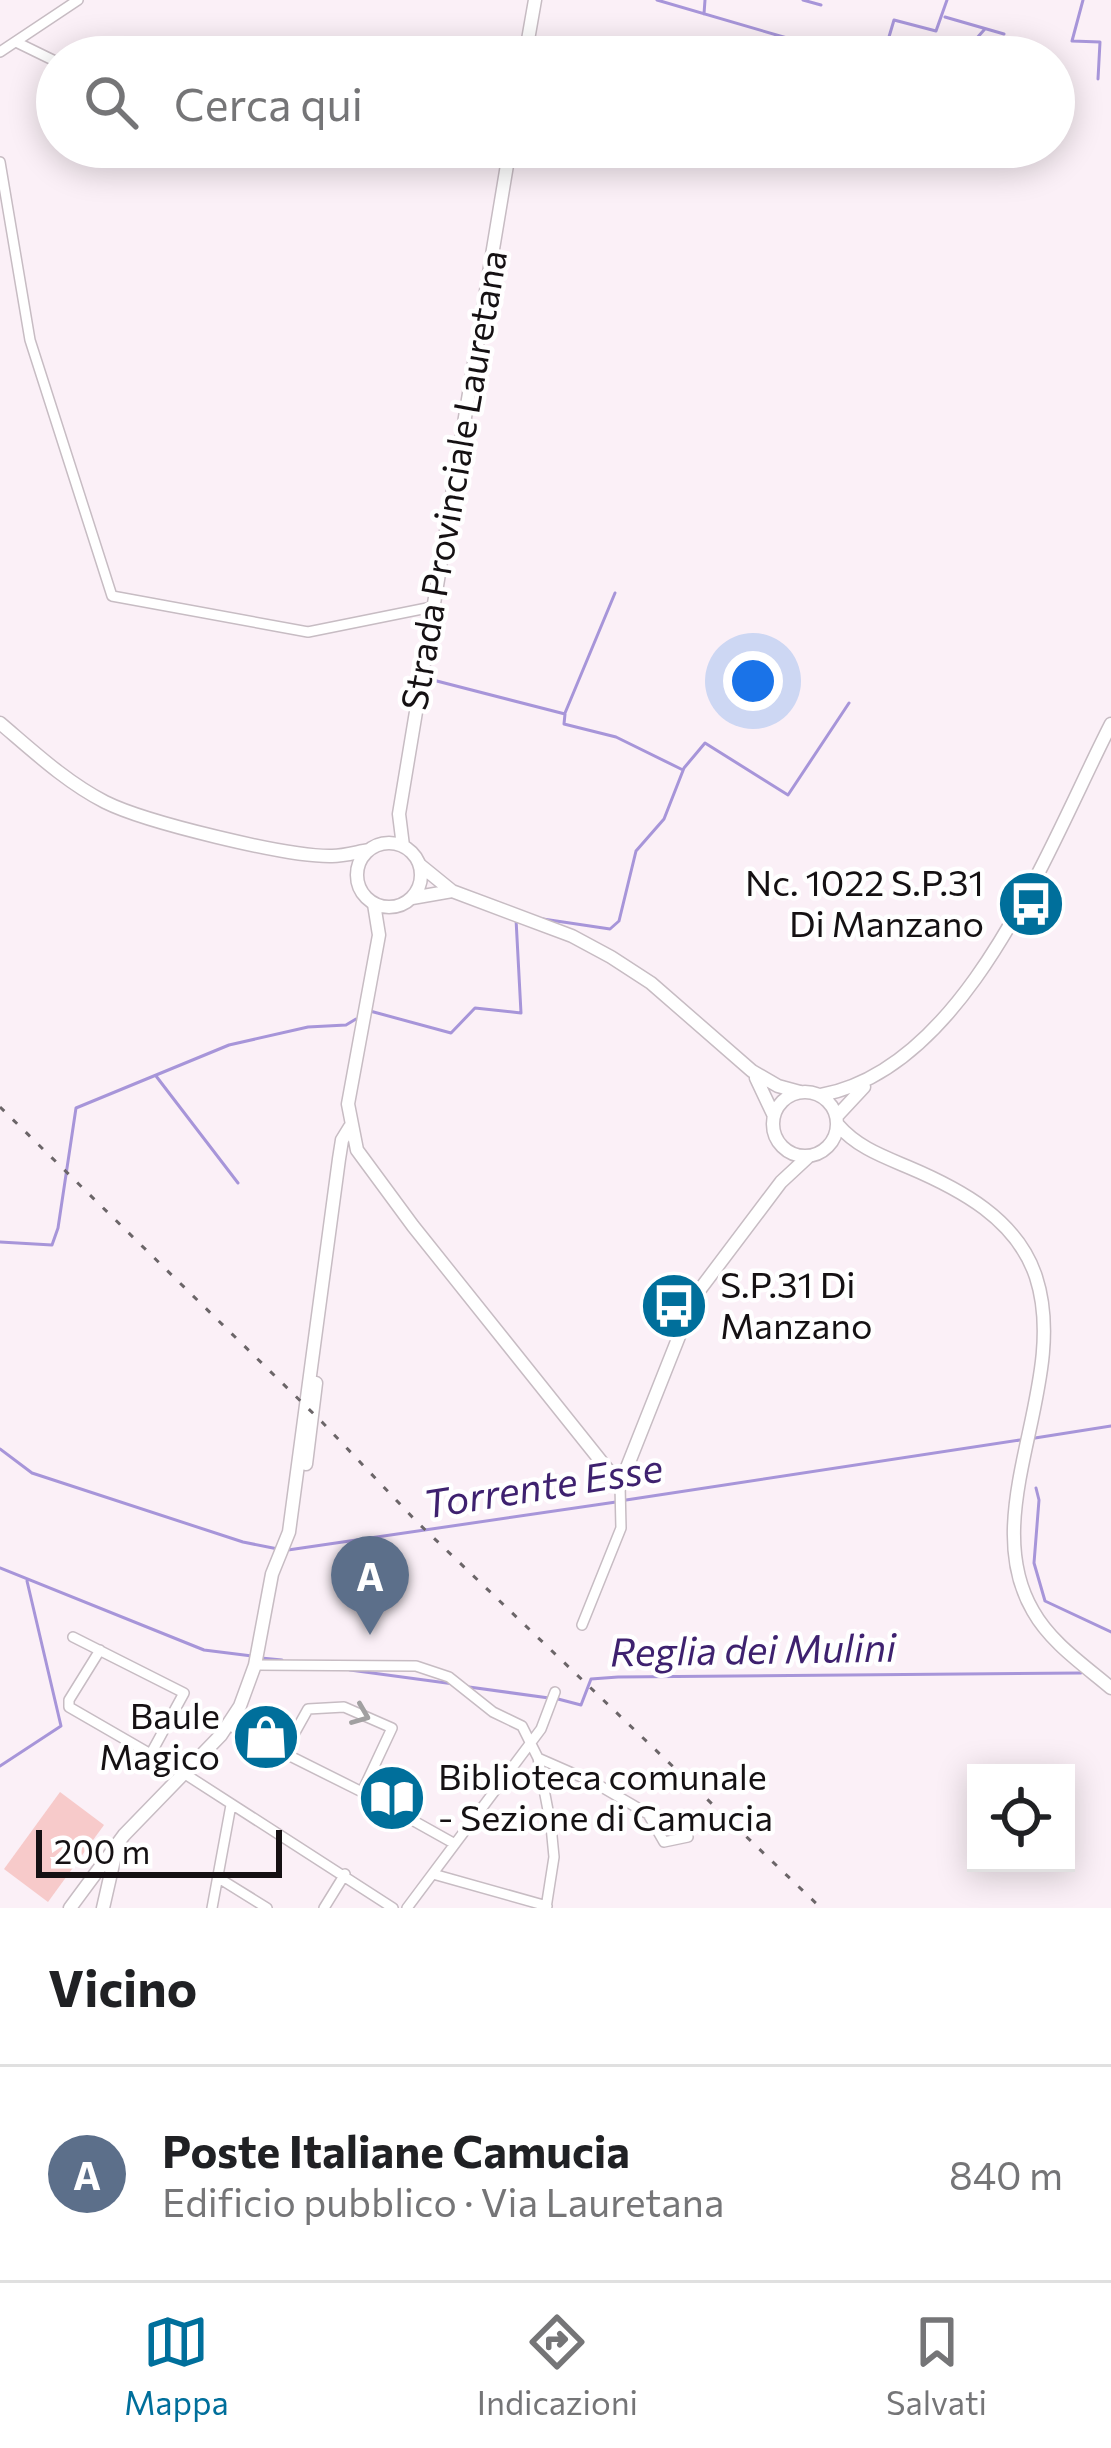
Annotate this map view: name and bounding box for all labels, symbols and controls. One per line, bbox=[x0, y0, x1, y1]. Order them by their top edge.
search box bbox=[36, 36, 1075, 168]
icon: search bbox=[78, 69, 144, 135]
text: Cerca qui bbox=[174, 75, 363, 130]
street label: Strada Provinciale Lauretana bbox=[390, 246, 514, 713]
your location bbox=[723, 651, 783, 711]
place label: Nc. 1022 S.P.31 Di Manzano bbox=[745, 859, 984, 944]
bus stop icon: Nc. 1022 S.P.31 Di Manzano bbox=[996, 869, 1066, 939]
place label: S.P.31 Di Manzano bbox=[720, 1261, 872, 1346]
bus stop icon: S.P.31 Di Manzano bbox=[639, 1271, 709, 1341]
water label: Torrente Esse bbox=[420, 1441, 666, 1527]
pin: A bbox=[331, 1536, 409, 1635]
water label: Reglia dei Mulini bbox=[609, 1621, 898, 1674]
place label: Baule Magico bbox=[99, 1692, 220, 1777]
one-way arrow bbox=[349, 1701, 370, 1725]
shop icon: Baule Magico bbox=[231, 1702, 301, 1772]
place label: Biblioteca comunale - Sezione di Camucia bbox=[438, 1753, 773, 1838]
library icon: Biblioteca comunale - Sezione di Camucia bbox=[357, 1763, 427, 1833]
map controls bbox=[967, 1764, 1075, 1872]
button: locate bbox=[967, 1764, 1075, 1872]
scale bar bbox=[36, 1824, 282, 1877]
text: 200 m bbox=[54, 1830, 150, 1871]
text: Vicino bbox=[48, 1955, 197, 2018]
text: Poste Italiane Camucia bbox=[162, 2122, 630, 2177]
text: A bbox=[73, 2150, 101, 2198]
text: 840 m bbox=[949, 2150, 1063, 2198]
text: Edificio pubblico · Via Lauretana bbox=[162, 2177, 724, 2225]
tab: Mappa bbox=[124, 2309, 229, 2422]
tab: Indicazioni bbox=[477, 2309, 638, 2422]
tab: Salvati bbox=[886, 2309, 987, 2422]

